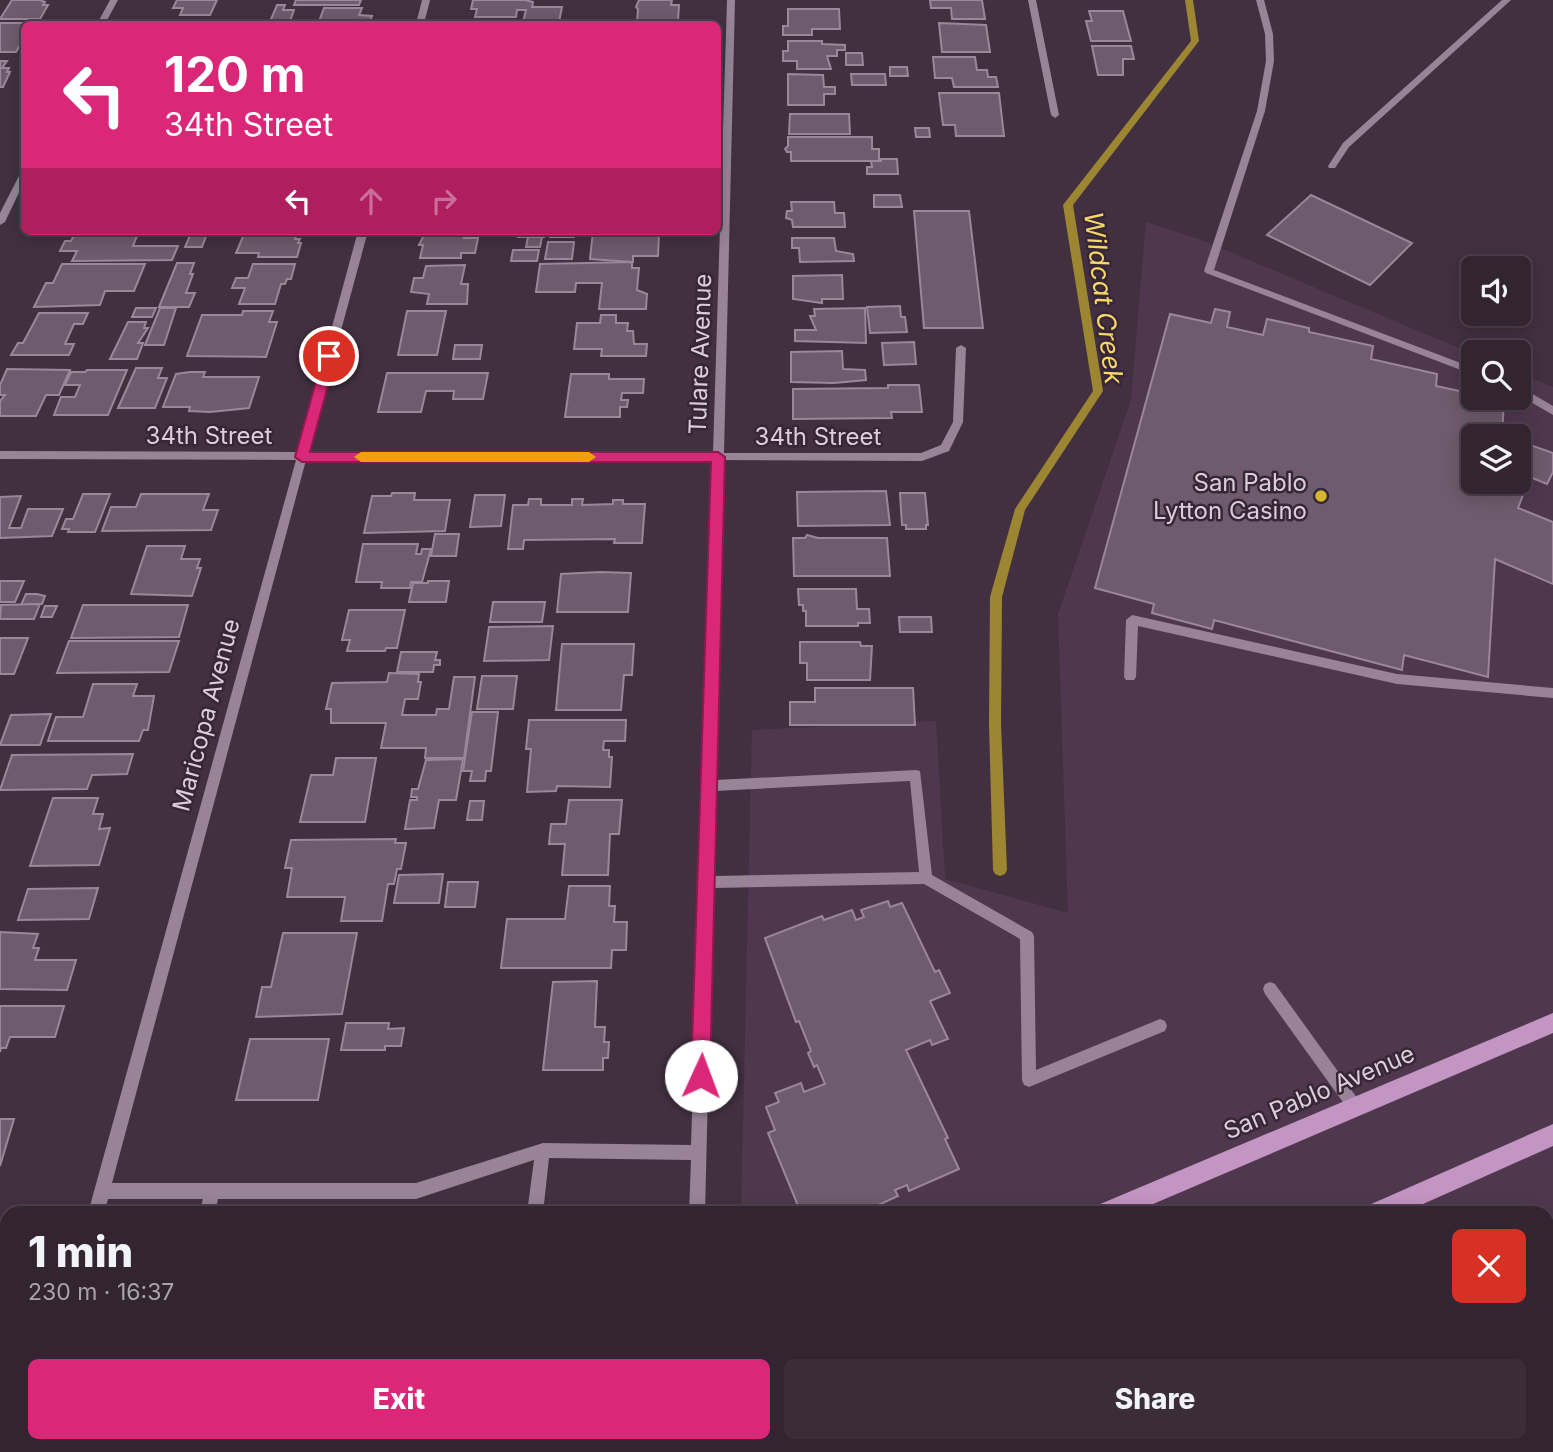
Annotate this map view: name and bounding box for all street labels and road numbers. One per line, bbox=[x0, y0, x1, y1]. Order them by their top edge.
street label: Tulare Avenue bbox=[683, 273, 717, 435]
street label: 34th Street bbox=[146, 421, 273, 450]
street label: 34th Street bbox=[755, 422, 882, 451]
street label: Maricopa Avenue bbox=[166, 616, 246, 814]
street label: San Pablo Avenue bbox=[1219, 1039, 1419, 1145]

